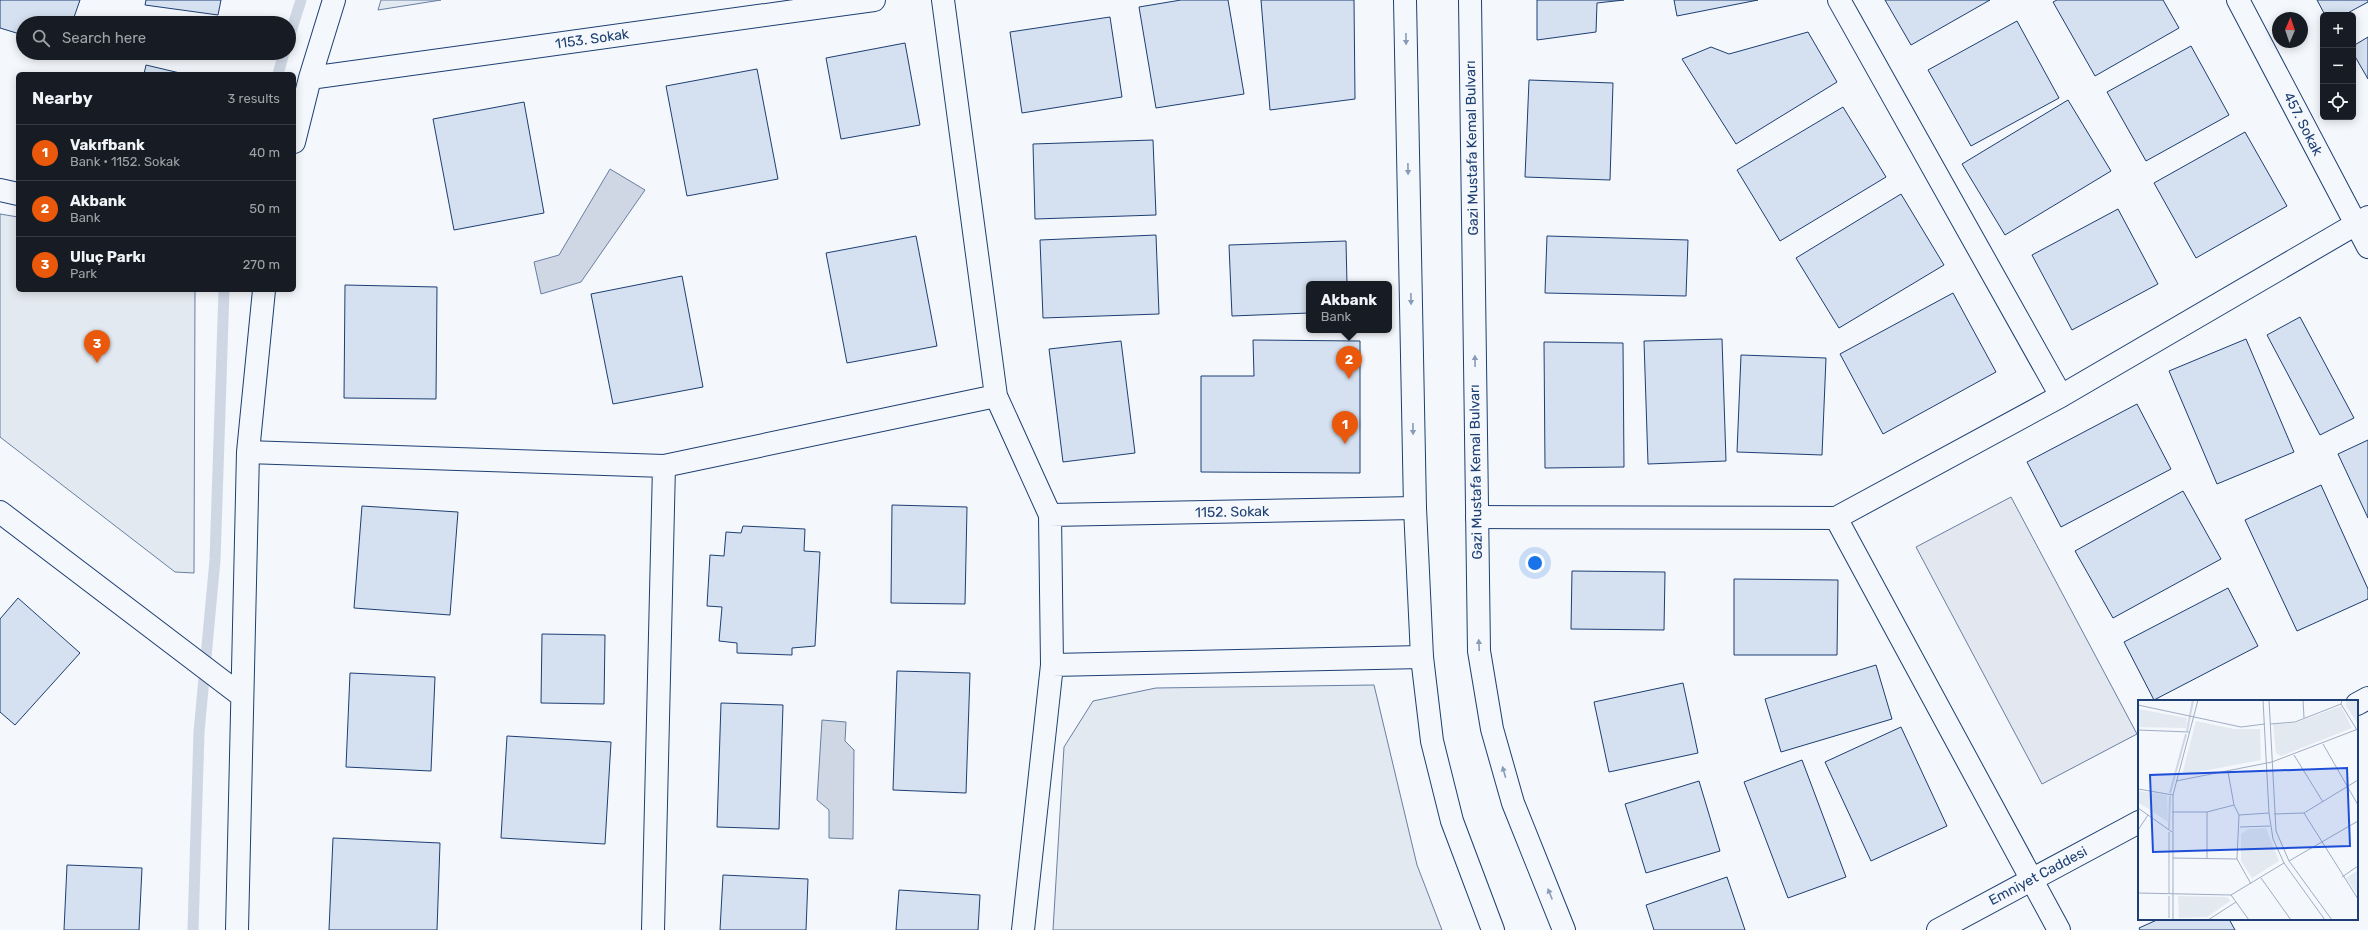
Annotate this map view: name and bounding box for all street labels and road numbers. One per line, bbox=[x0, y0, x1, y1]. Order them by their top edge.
street label: 1153. Sokak bbox=[554, 25, 631, 53]
street label: Gazi Mustafa Kemal Bulvarı bbox=[1462, 60, 1482, 236]
street label: 457. Sokak bbox=[2280, 89, 2327, 159]
street label: Gazi Mustafa Kemal Bulvarı bbox=[1466, 384, 1486, 560]
street label: 1152. Sokak bbox=[1195, 503, 1270, 521]
street label: Emniyet Caddesi bbox=[1986, 843, 2090, 909]

